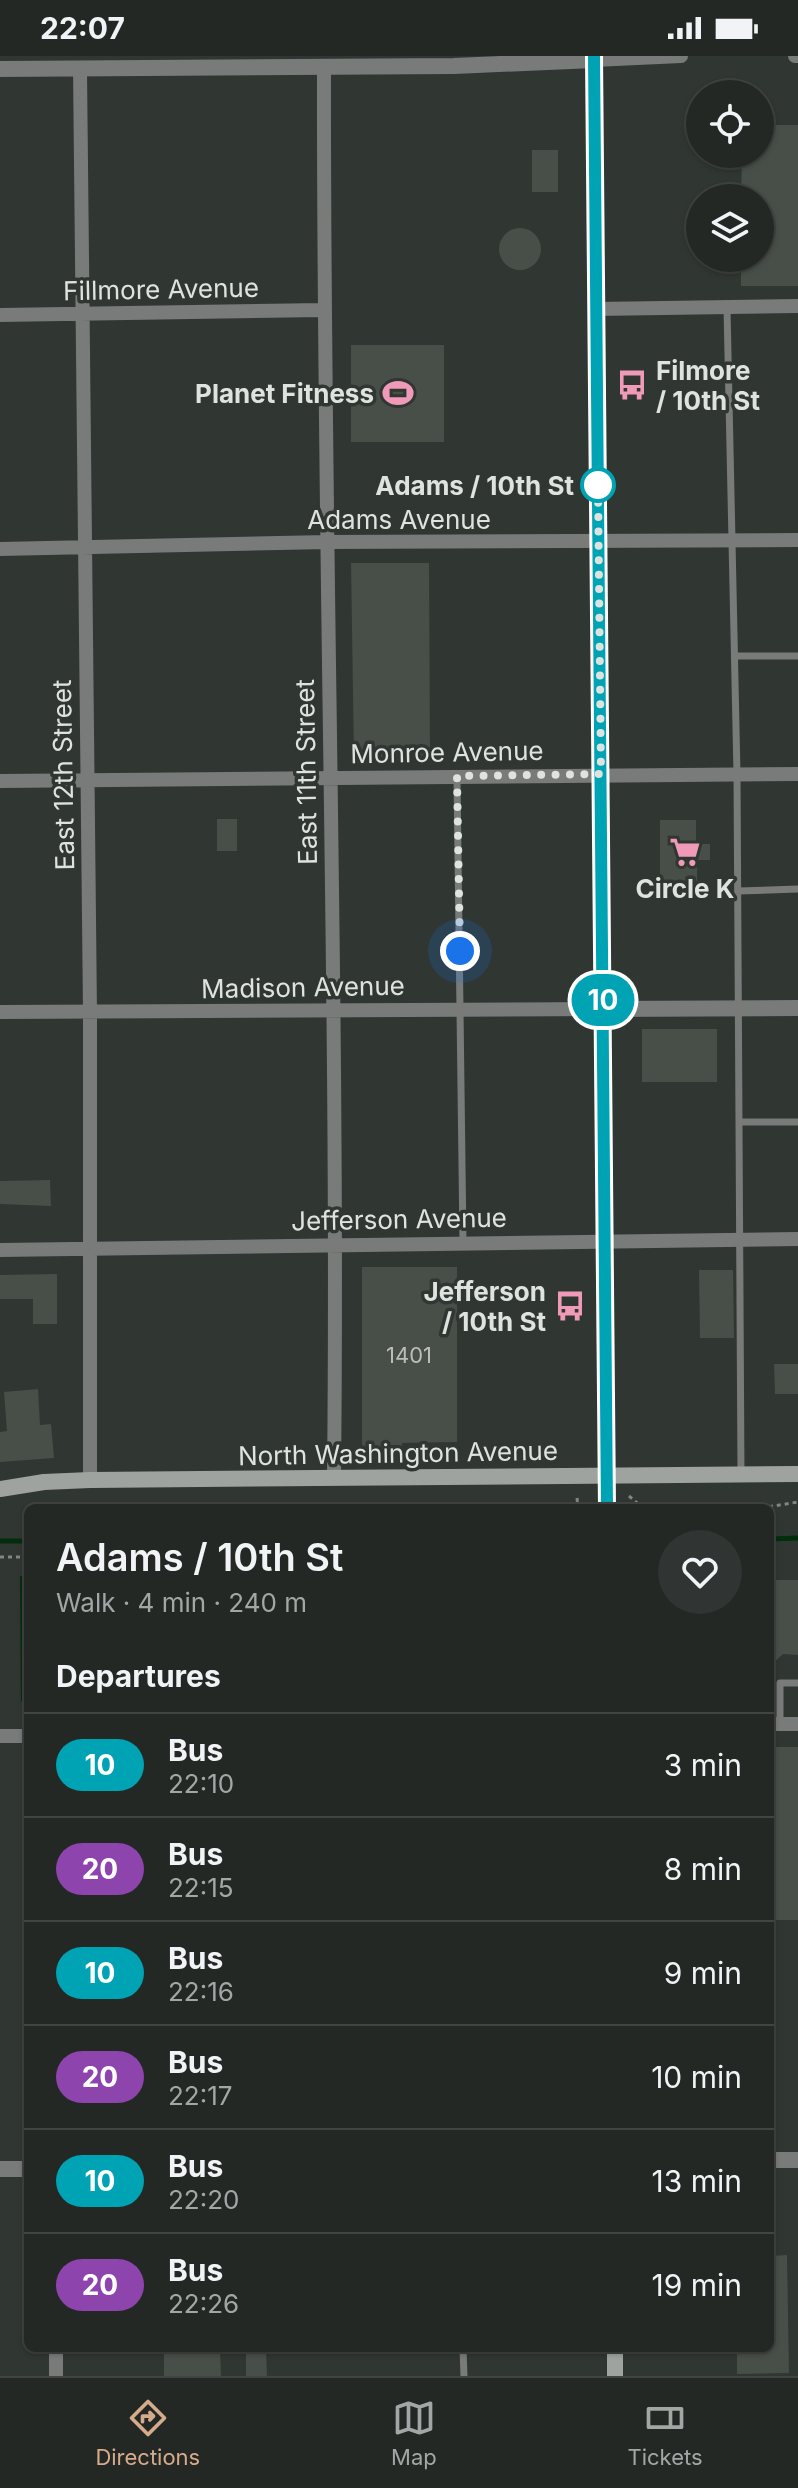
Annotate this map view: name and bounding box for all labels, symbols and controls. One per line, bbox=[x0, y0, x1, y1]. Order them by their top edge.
text: 22:07 bbox=[40, 10, 125, 46]
map controls bbox=[686, 80, 774, 272]
button: locate bbox=[686, 80, 774, 168]
button: layers bbox=[686, 184, 774, 272]
street label: Fillmore Avenue bbox=[63, 272, 259, 306]
place label: Filmore / 10th St bbox=[656, 355, 760, 416]
bus stop icon: Filmore / 10th St bbox=[615, 368, 649, 402]
sports icon: Planet Fitness bbox=[381, 376, 415, 410]
place label: Planet Fitness bbox=[195, 378, 374, 409]
marker: Adams / 10th St bbox=[581, 468, 615, 502]
place label: Adams / 10th St bbox=[375, 470, 574, 501]
street label: Adams Avenue bbox=[307, 504, 491, 535]
street label: East 12th Street bbox=[46, 679, 80, 871]
street label: East 11th Street bbox=[289, 679, 323, 865]
street label: Monroe Avenue bbox=[350, 735, 544, 769]
supermarket icon: Circle K bbox=[668, 835, 702, 869]
place label: Circle K bbox=[636, 873, 735, 904]
your location bbox=[440, 931, 480, 971]
street label: Madison Avenue bbox=[201, 970, 405, 1004]
line badge: 10 bbox=[567, 974, 639, 1026]
text: 10 bbox=[588, 983, 618, 1017]
street label: Jefferson Avenue bbox=[291, 1202, 507, 1236]
place label: Jefferson / 10th St bbox=[423, 1276, 546, 1337]
bus stop icon: Jefferson / 10th St bbox=[553, 1289, 587, 1323]
house number: 1401 bbox=[386, 1342, 432, 1368]
street label: North Washington Avenue bbox=[238, 1435, 558, 1471]
button: heart bbox=[658, 1530, 742, 1614]
text: Adams / 10th St bbox=[56, 1534, 343, 1580]
text: Walk · 4 min · 240 m bbox=[56, 1587, 307, 1618]
text: Departures bbox=[56, 1658, 221, 1694]
text: Bus bbox=[168, 1732, 223, 1768]
text: 3 min bbox=[664, 1747, 742, 1783]
text: 10 bbox=[85, 1748, 115, 1782]
text: 22:10 bbox=[168, 1768, 234, 1799]
text: Bus bbox=[168, 1836, 223, 1872]
text: 8 min bbox=[664, 1851, 742, 1887]
text: 20 bbox=[82, 1852, 118, 1886]
text: 22:15 bbox=[168, 1872, 234, 1903]
text: Bus bbox=[168, 1940, 223, 1976]
text: 9 min bbox=[664, 1955, 742, 1991]
text: 10 bbox=[85, 1956, 115, 1990]
text: 22:16 bbox=[168, 1976, 234, 2007]
text: Bus bbox=[168, 2044, 223, 2080]
text: 10 min bbox=[651, 2059, 742, 2095]
text: 20 bbox=[82, 2060, 118, 2094]
text: 22:17 bbox=[168, 2080, 233, 2111]
text: Bus bbox=[168, 2148, 223, 2184]
text: 13 min bbox=[652, 2163, 742, 2199]
text: 10 bbox=[85, 2164, 115, 2198]
text: 22:20 bbox=[168, 2184, 239, 2215]
text: Bus bbox=[168, 2252, 223, 2288]
text: 19 min bbox=[651, 2267, 742, 2303]
text: 20 bbox=[82, 2268, 118, 2302]
text: 22:26 bbox=[168, 2288, 239, 2319]
tab: Directions bbox=[95, 2396, 200, 2470]
tab: Map bbox=[391, 2396, 437, 2470]
tab: Tickets bbox=[628, 2396, 703, 2470]

